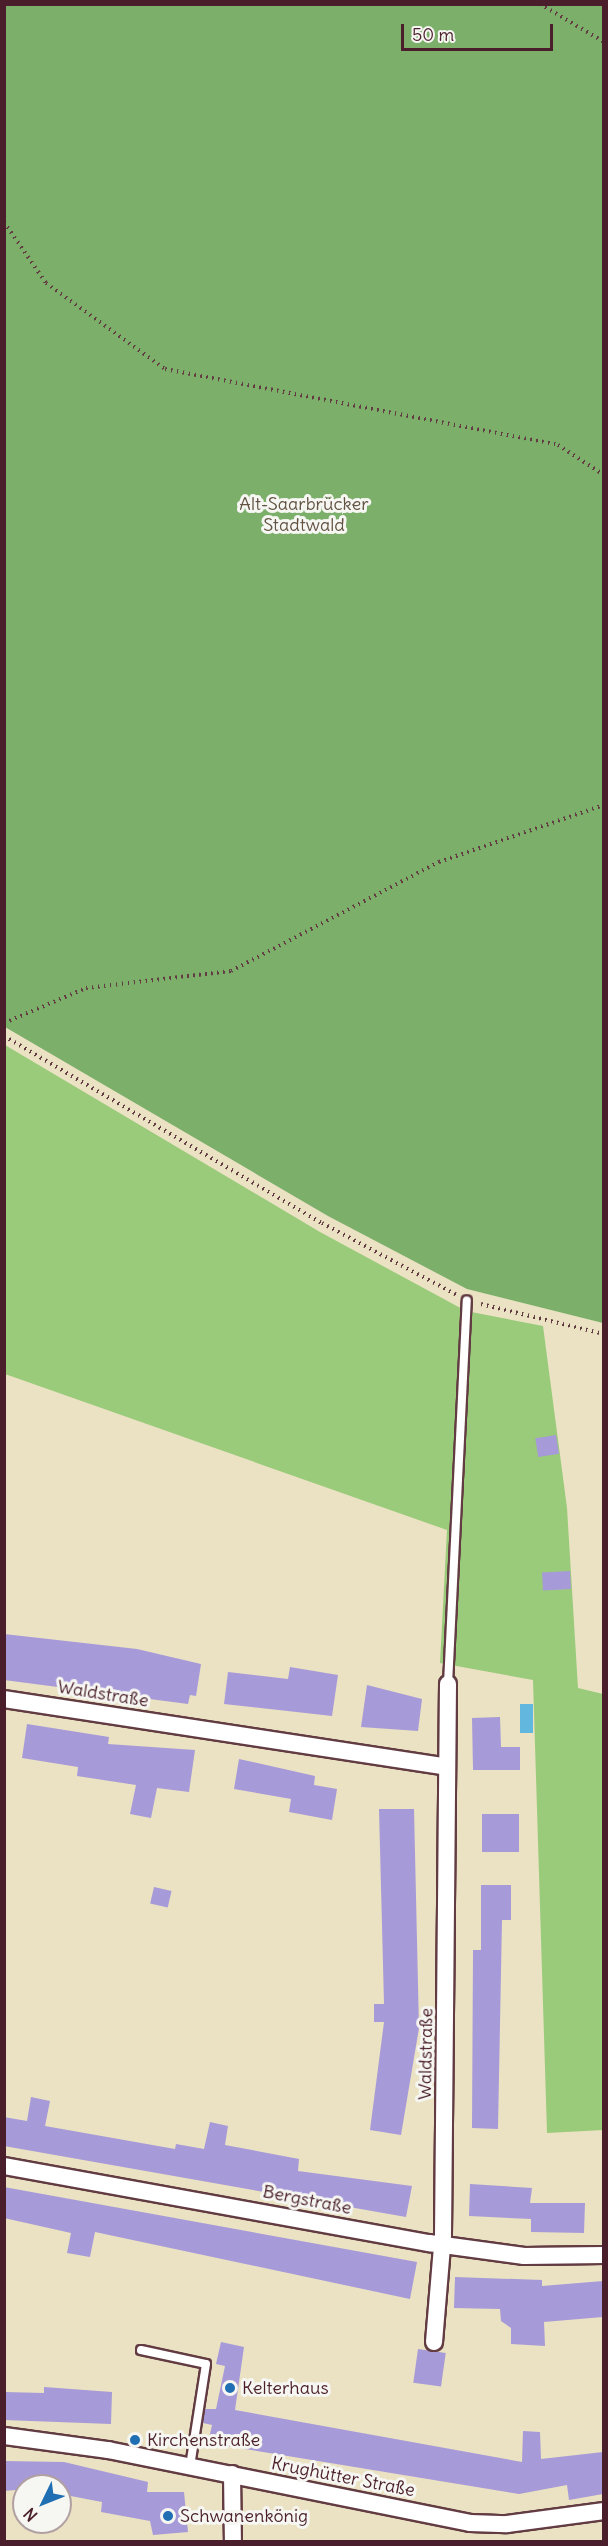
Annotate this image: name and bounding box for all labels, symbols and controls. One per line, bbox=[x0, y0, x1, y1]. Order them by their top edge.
scale bar bbox=[404, 12, 556, 50]
text: 50 m bbox=[412, 23, 454, 46]
park label: Alt-Saarbrücker Stadtwald bbox=[239, 494, 369, 536]
street label: Waldstraße bbox=[56, 1676, 150, 1712]
street label: Waldstraße bbox=[414, 2008, 438, 2100]
street label: Bergstraße bbox=[261, 2181, 353, 2219]
place label: Kelterhaus bbox=[242, 2377, 329, 2399]
marker: Kelterhaus bbox=[223, 2381, 237, 2395]
place label: Kirchenstraße bbox=[147, 2429, 260, 2451]
marker: Kirchenstraße bbox=[128, 2433, 142, 2447]
street label: Krughütter Straße bbox=[269, 2452, 417, 2502]
north arrow bbox=[12, 2474, 72, 2534]
text: N bbox=[19, 2504, 41, 2526]
place label: Schwanenkönig bbox=[180, 2505, 308, 2527]
marker: Schwanenkönig bbox=[161, 2509, 175, 2523]

